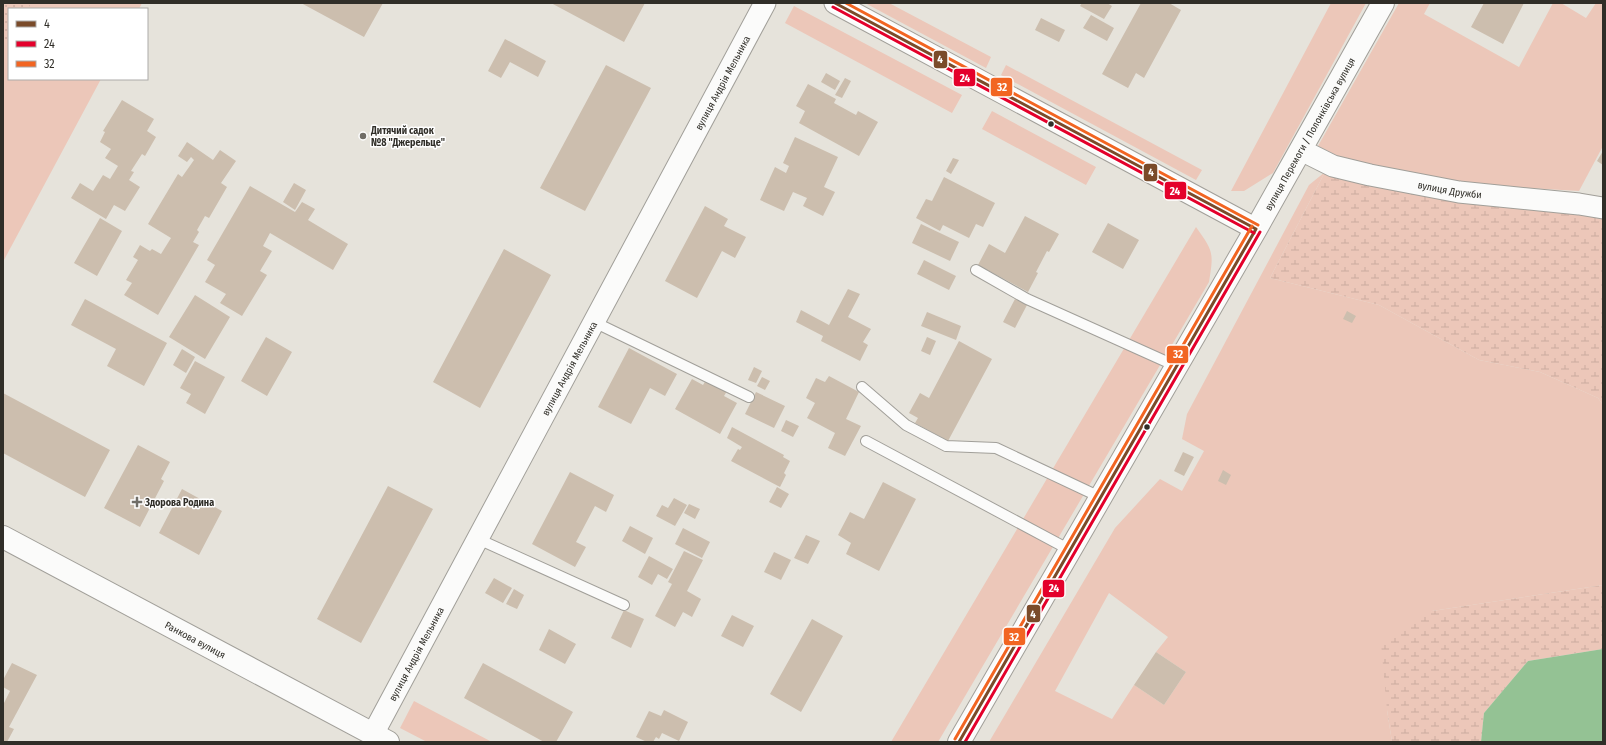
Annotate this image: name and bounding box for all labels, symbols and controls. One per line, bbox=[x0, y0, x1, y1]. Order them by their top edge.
legend bbox=[8, 8, 148, 80]
text: 4 bbox=[44, 17, 50, 31]
street label: вулиця Андрія Мельника bbox=[693, 34, 753, 132]
text: 24 bbox=[44, 37, 55, 51]
line badge: 4 bbox=[933, 50, 948, 69]
text: 4 bbox=[937, 53, 943, 66]
street label: вулиця Перемоги / Полонківська вулиця bbox=[1263, 56, 1358, 213]
text: 32 bbox=[44, 57, 55, 71]
line badge: 24 bbox=[953, 68, 976, 87]
text: 24 bbox=[959, 72, 971, 85]
line badge: 32 bbox=[990, 77, 1013, 97]
text: 32 bbox=[996, 81, 1007, 94]
unlabelled marker bbox=[1046, 119, 1056, 129]
place label: Дитячий садок №8 "Джерельце" bbox=[370, 125, 445, 149]
marker: Дитячий садок №8 "Джерельце" bbox=[358, 131, 368, 141]
line badge: 4 bbox=[1143, 163, 1158, 182]
text: 4 bbox=[1148, 166, 1154, 179]
street label: вулиця Дружби bbox=[1417, 179, 1482, 201]
line badge: 24 bbox=[1164, 181, 1187, 200]
text: 24 bbox=[1169, 185, 1181, 198]
street label: вулиця Андрія Мельника bbox=[540, 319, 600, 418]
line badge: 32 bbox=[1166, 345, 1189, 364]
text: 32 bbox=[1172, 348, 1183, 361]
unlabelled marker bbox=[1142, 422, 1152, 432]
marker: Здорова Родина bbox=[132, 497, 142, 507]
place label: Здорова Родина bbox=[144, 497, 214, 509]
line badge: 24 bbox=[1042, 579, 1065, 598]
text: 24 bbox=[1048, 582, 1060, 595]
line badge: 4 bbox=[1026, 604, 1041, 623]
street label: вулиця Андрія Мельника bbox=[387, 605, 447, 703]
text: 4 bbox=[1030, 608, 1036, 621]
street label: Ранкова вулиця bbox=[163, 619, 227, 661]
line badge: 32 bbox=[1003, 627, 1026, 646]
text: 32 bbox=[1008, 631, 1019, 644]

